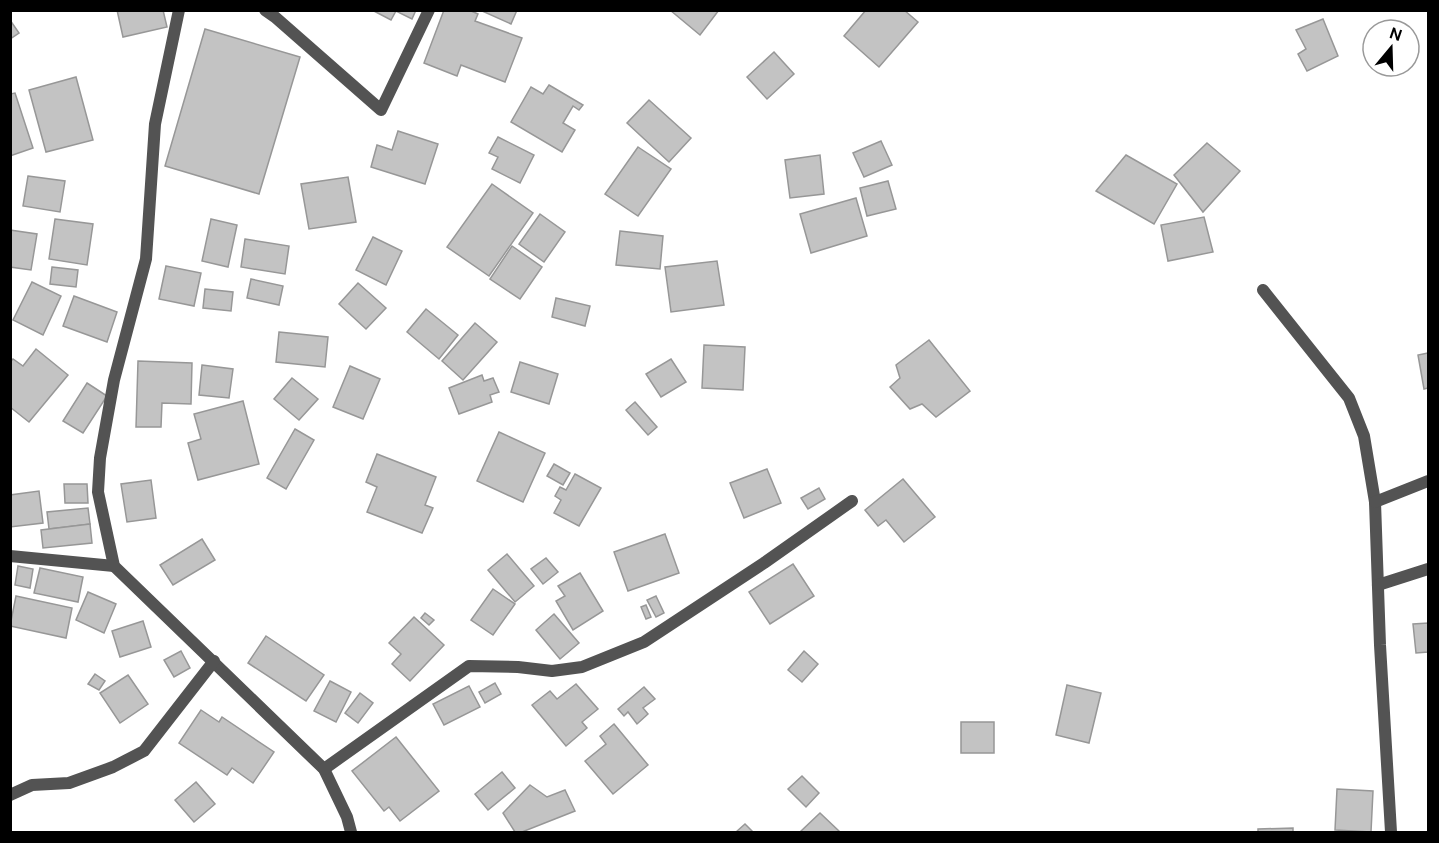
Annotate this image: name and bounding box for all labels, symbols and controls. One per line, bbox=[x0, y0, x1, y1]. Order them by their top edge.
north arrow bbox=[1361, 18, 1421, 78]
text: N bbox=[1387, 22, 1405, 46]

